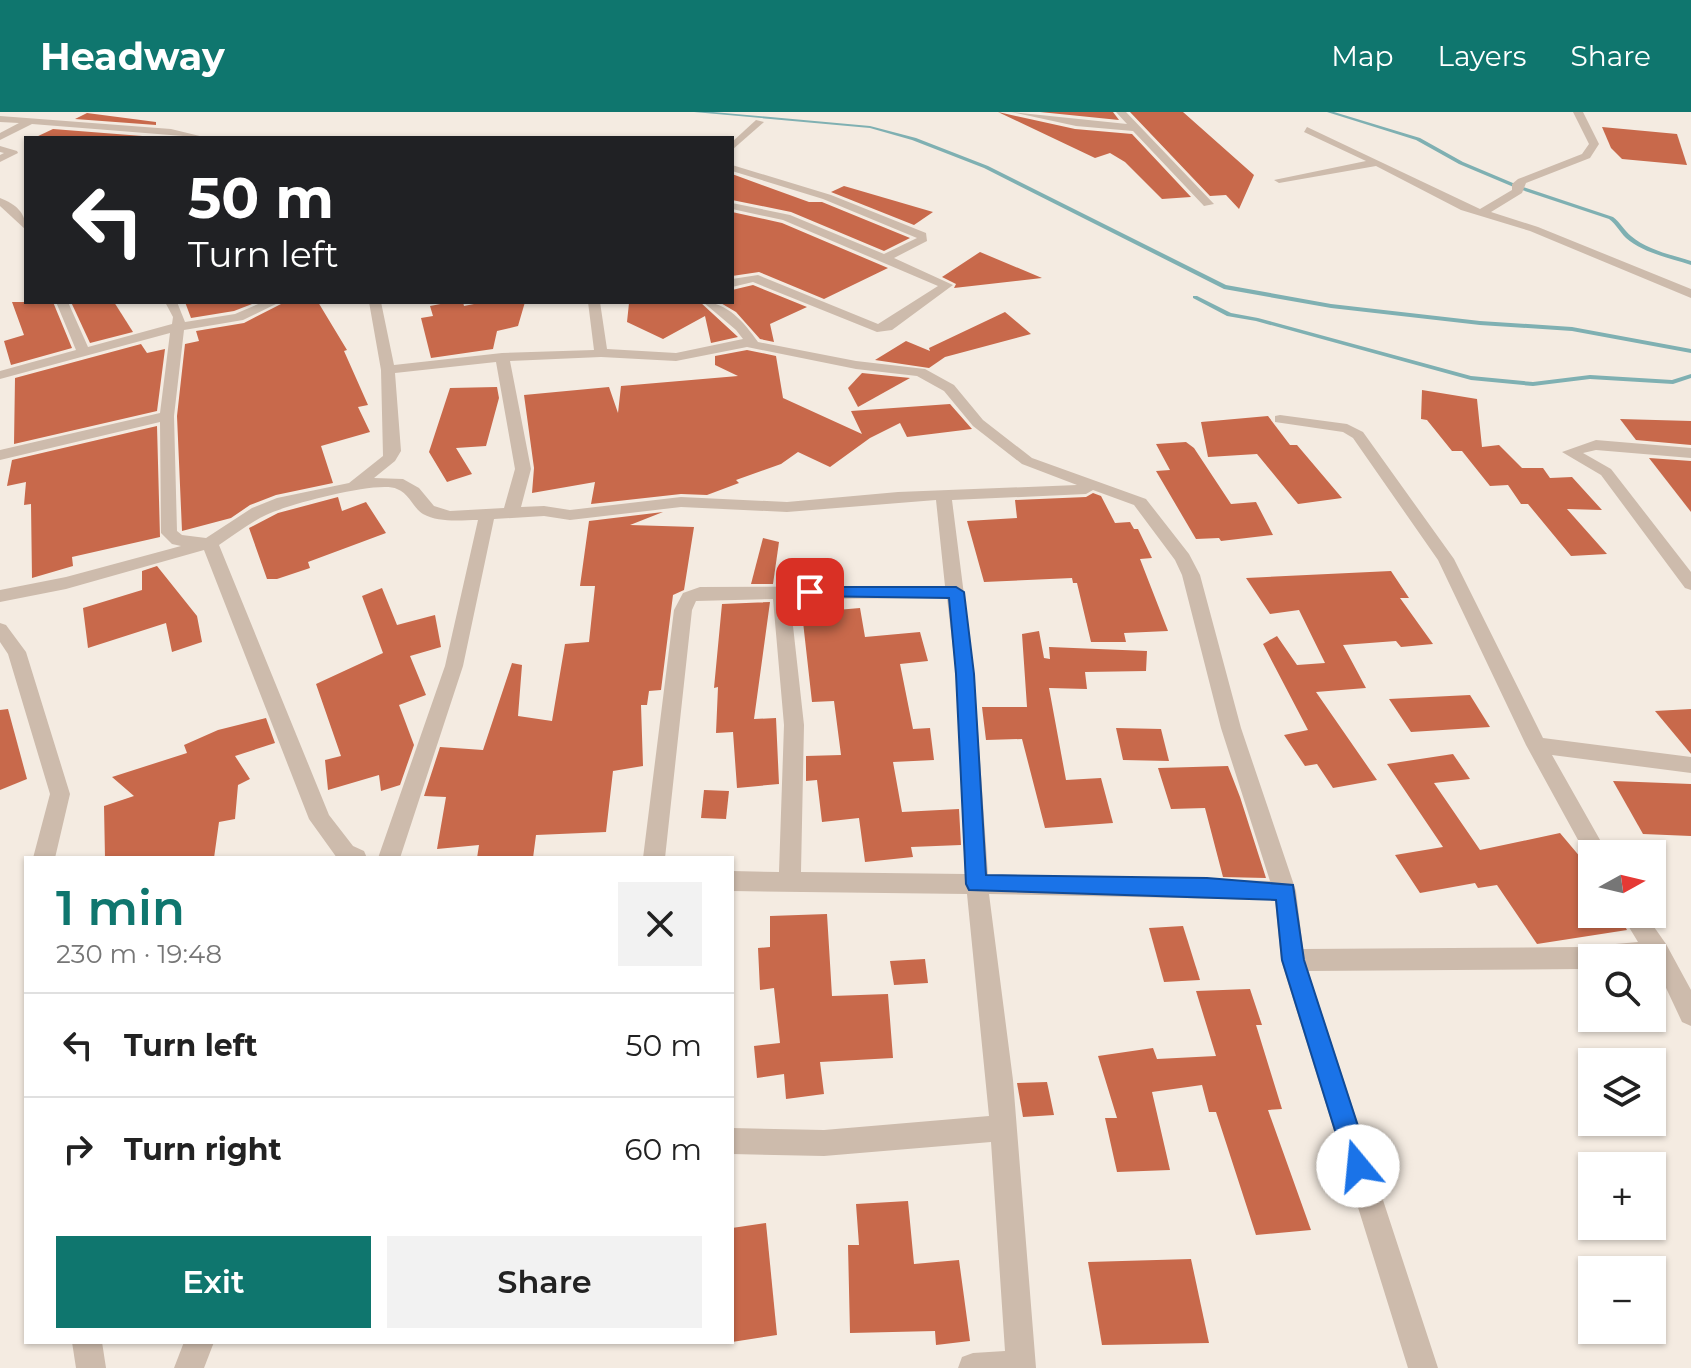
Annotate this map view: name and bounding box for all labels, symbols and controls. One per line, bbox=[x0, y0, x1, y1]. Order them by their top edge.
text: Headway bbox=[40, 33, 225, 80]
text: Map bbox=[1331, 39, 1394, 73]
text: Layers bbox=[1438, 39, 1527, 73]
text: Share bbox=[1571, 39, 1651, 73]
text: 50 m bbox=[188, 164, 334, 232]
icon: left bbox=[56, 168, 160, 272]
text: Turn left bbox=[188, 232, 339, 276]
pin bbox=[776, 558, 844, 626]
icon: arrive bbox=[788, 570, 832, 614]
north arrow bbox=[1578, 840, 1666, 928]
map controls bbox=[1578, 840, 1666, 1344]
text: 1 min bbox=[56, 879, 185, 937]
button: close bbox=[618, 882, 702, 966]
text: 230 m · 19:48 bbox=[56, 938, 222, 970]
button: search bbox=[1578, 944, 1666, 1032]
icon: left bbox=[56, 1023, 100, 1067]
text: Turn left bbox=[124, 1027, 257, 1064]
text: 50 m bbox=[625, 1027, 702, 1064]
button: layers bbox=[1578, 1048, 1666, 1136]
position arrow bbox=[1316, 1124, 1400, 1208]
icon: right bbox=[56, 1127, 100, 1171]
text: Turn right bbox=[124, 1131, 281, 1168]
text: 60 m bbox=[624, 1131, 702, 1168]
button: + bbox=[1578, 1152, 1666, 1240]
button: Exit bbox=[56, 1236, 371, 1328]
button: Share bbox=[387, 1236, 702, 1328]
button: − bbox=[1578, 1256, 1666, 1344]

